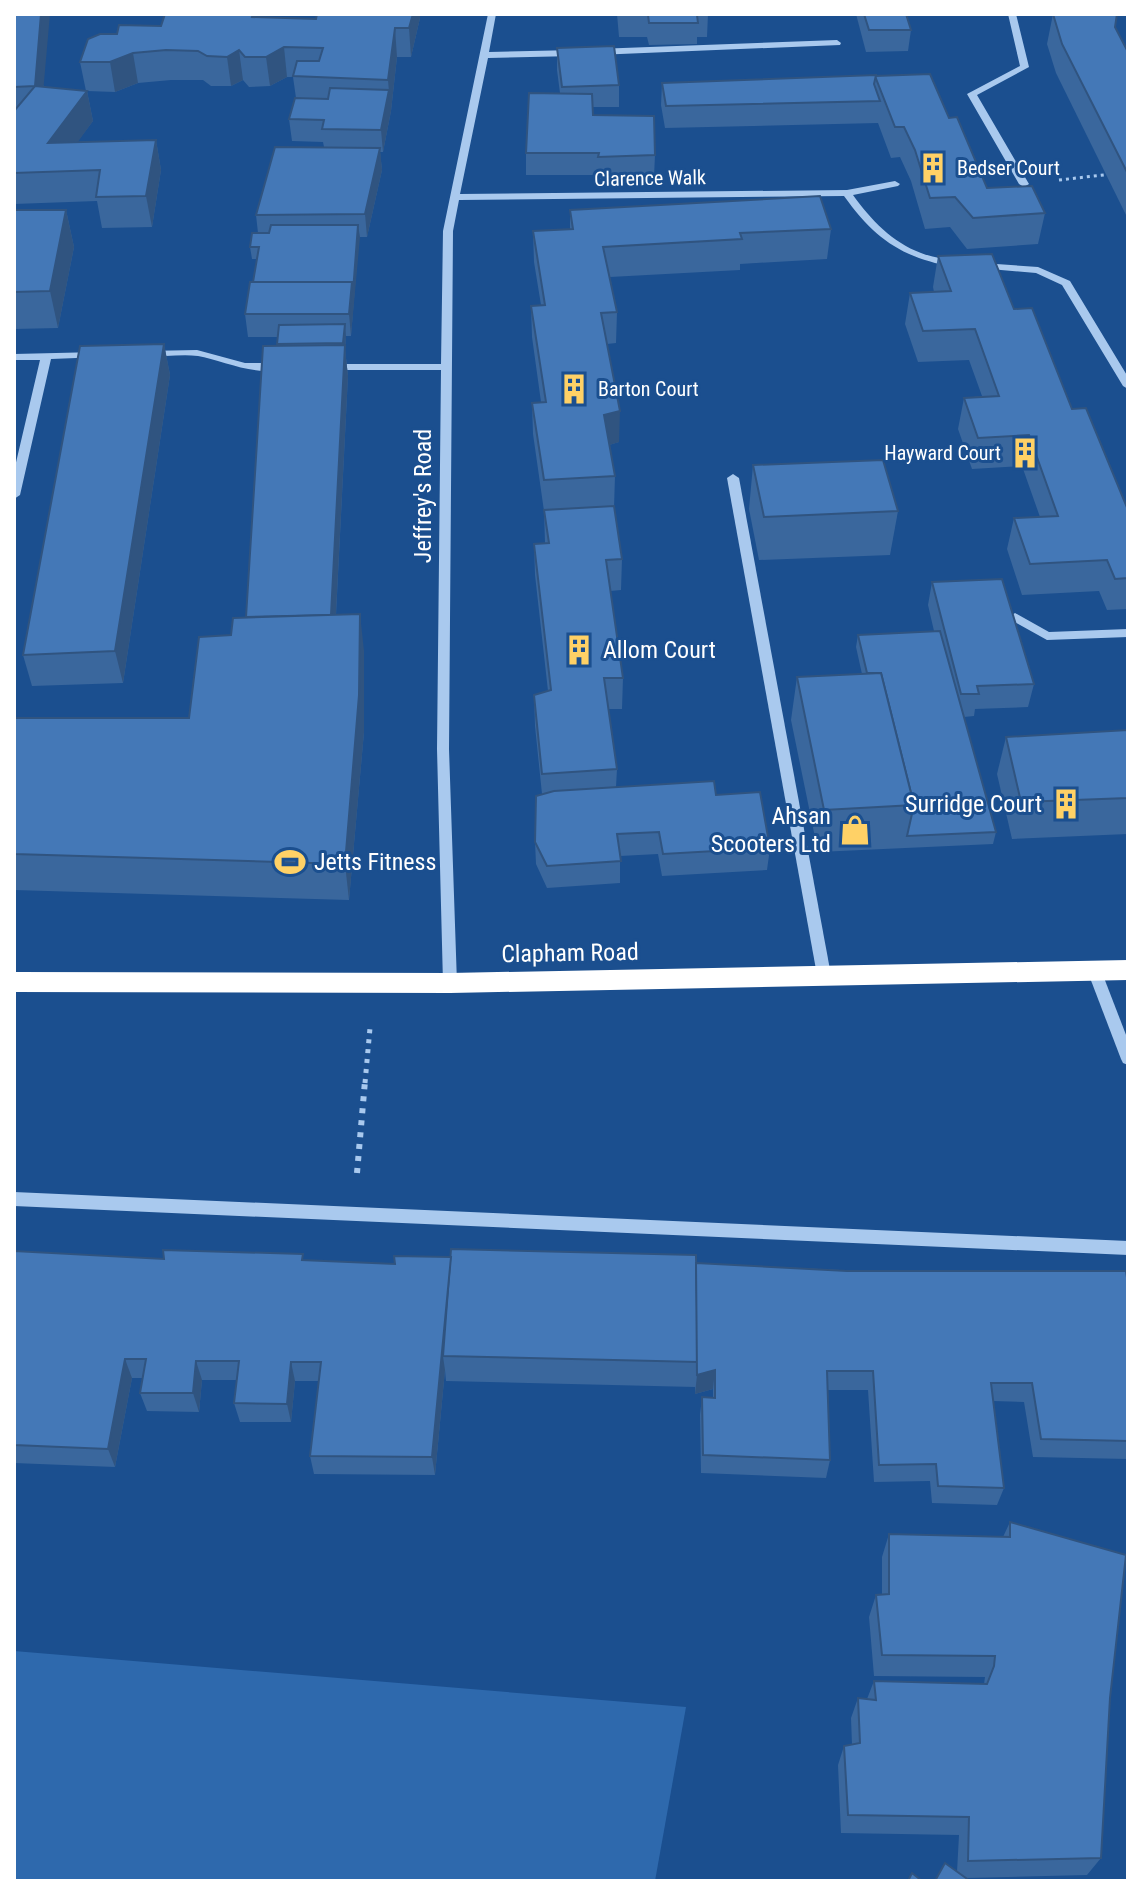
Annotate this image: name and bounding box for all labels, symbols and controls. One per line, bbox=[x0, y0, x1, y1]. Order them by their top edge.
building icon: Bedser Court bbox=[916, 151, 950, 185]
place label: Bedser Court bbox=[957, 156, 1060, 180]
street label: Clarence Walk bbox=[594, 165, 706, 191]
building icon: Barton Court bbox=[557, 372, 591, 406]
place label: Barton Court bbox=[598, 377, 699, 401]
street label: Jeffrey's Road bbox=[409, 429, 437, 563]
building icon: Hayward Court bbox=[1008, 436, 1042, 470]
place label: Hayward Court bbox=[884, 441, 1001, 465]
building icon: Allom Court bbox=[562, 633, 596, 667]
place label: Allom Court bbox=[603, 636, 716, 664]
building icon: Surridge Court bbox=[1049, 787, 1083, 821]
place label: Surridge Court bbox=[905, 790, 1042, 818]
place label: Ahsan Scooters Ltd bbox=[711, 802, 831, 858]
shop icon: Ahsan Scooters Ltd bbox=[838, 813, 872, 847]
sports icon: Jetts Fitness bbox=[273, 845, 307, 879]
place label: Jetts Fitness bbox=[314, 848, 436, 876]
street label: Clapham Road bbox=[501, 938, 639, 968]

